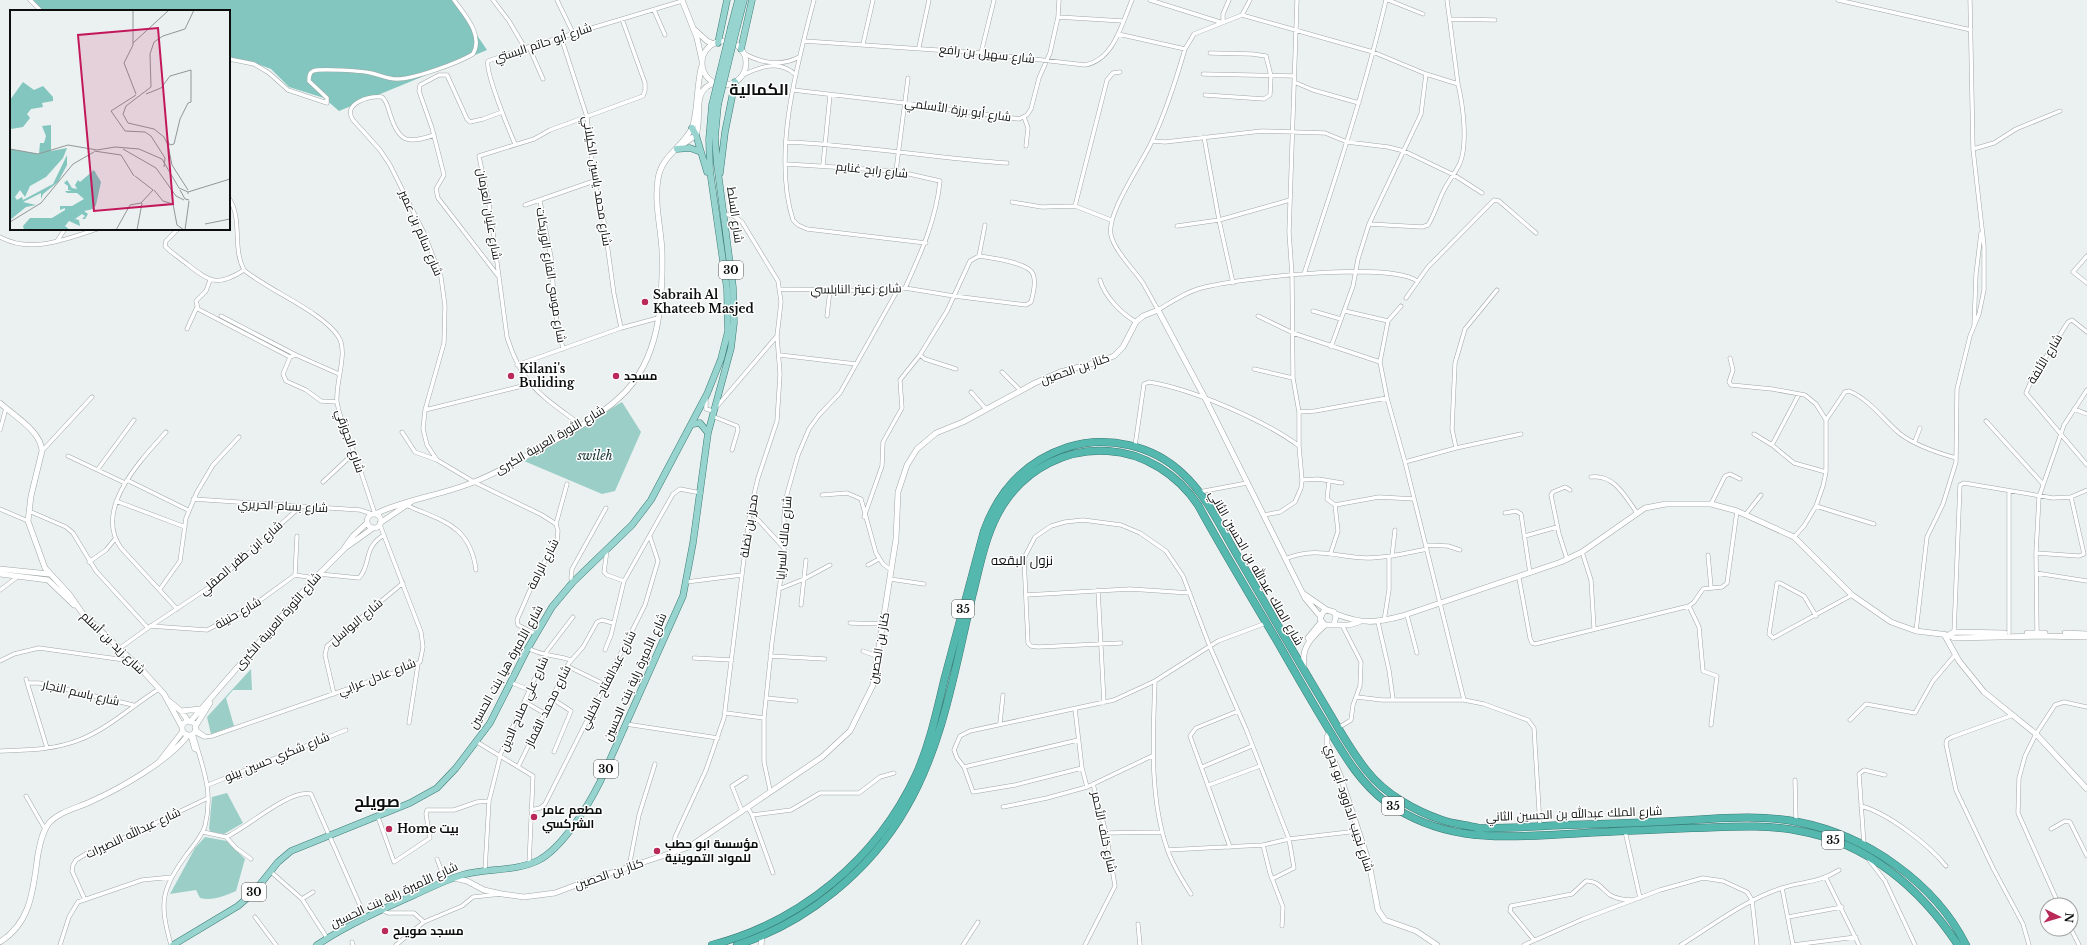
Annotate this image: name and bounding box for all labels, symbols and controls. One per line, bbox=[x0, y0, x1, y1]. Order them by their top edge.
inset map bbox=[10, 10, 230, 230]
street label: شارع أبو حاتم البستي bbox=[492, 20, 595, 68]
street label: شارع سهيل بن رافع bbox=[938, 41, 1036, 67]
district label: الكمالية bbox=[729, 79, 789, 99]
street label: شارع أبو برزة الأسلمي bbox=[904, 95, 1012, 127]
street label: شارع محمد ياسين الكيلاني bbox=[577, 115, 615, 248]
street label: شارع رابح غنايم bbox=[835, 158, 909, 182]
street label: شارع عليان العرمان bbox=[473, 167, 505, 261]
street label: شارع السلط bbox=[723, 186, 747, 244]
street label: شارع سالم بن عمير bbox=[395, 187, 446, 279]
street label: شارع موسى الفارع الوريكات bbox=[532, 206, 570, 344]
road number: 30 bbox=[719, 261, 743, 279]
street label: شارع زعيتر النابلسي bbox=[810, 280, 902, 300]
place label: Sabraih Al Khateeb Masjed bbox=[653, 287, 754, 316]
marker: Sabraih Al Khateeb Masjed bbox=[640, 297, 650, 307]
street label: شارع الألفة bbox=[2024, 331, 2066, 387]
street label: كناز بن الحصين bbox=[1038, 350, 1111, 387]
place label: Kilani's Buliding bbox=[519, 361, 575, 390]
place label: مسجد bbox=[624, 368, 657, 383]
marker: Kilani's Buliding bbox=[506, 371, 516, 381]
marker: مسجد bbox=[611, 371, 621, 381]
street label: شارع الثورة العربية الكبرى bbox=[492, 402, 608, 478]
street label: شارع الجوزقي bbox=[330, 407, 368, 476]
park label: swileh bbox=[577, 448, 613, 463]
street label: شارع الملك عبدالله بن الحسين الثاني bbox=[1203, 488, 1307, 649]
street label: محرز بن نضلة bbox=[736, 493, 761, 559]
street label: شارع مالك السرايا bbox=[772, 495, 796, 581]
street label: شارع بسام الحريري bbox=[237, 496, 329, 518]
street label: شارع ابن ظفر الصقلي bbox=[196, 517, 287, 600]
street label: شارع الرامة bbox=[523, 536, 563, 592]
district label: نزول البقعه bbox=[991, 552, 1053, 569]
street label: شارع الثورة العربية الكبرى bbox=[231, 569, 325, 673]
street label: شارع حنينة bbox=[212, 593, 264, 633]
street label: شارع البواسل bbox=[326, 595, 386, 649]
road number: 35 bbox=[952, 600, 974, 618]
street label: شارع الأميرة هيا بنت الحسين bbox=[465, 602, 547, 732]
street label: شارع زيد بن أسلم bbox=[77, 608, 149, 678]
street label: شارع الأميرة راية بنت الحسين bbox=[599, 610, 671, 744]
street label: كناز بن الحصين bbox=[865, 611, 892, 685]
street label: شارع عبدالفتاح الخليلي bbox=[576, 628, 642, 733]
street label: شارع علي صلاح الدين bbox=[496, 654, 554, 755]
street label: شارع عادل عرابي bbox=[336, 655, 419, 701]
street label: شارع محمد القماز bbox=[521, 663, 575, 750]
street label: شارع باسم النجار bbox=[40, 676, 121, 710]
street label: شارع شكري حسين بينو bbox=[222, 729, 333, 787]
street label: شارع نجيب الداوود أبو بدري bbox=[1319, 742, 1377, 874]
road number: 30 bbox=[594, 760, 618, 778]
street label: شارع خلف الأحمر bbox=[1087, 789, 1120, 874]
district label: صويلح bbox=[354, 791, 400, 812]
road number: 35 bbox=[1382, 797, 1404, 815]
place label: مطعم عامر الشركسي bbox=[541, 802, 602, 834]
street label: شارع الملك عبدالله بن الحسين الثاني bbox=[1486, 803, 1663, 827]
street label: شارع عبدالله النصيرات bbox=[83, 804, 183, 862]
marker: مطعم عامر الشركسي bbox=[529, 812, 539, 822]
place label: Home بيت bbox=[397, 821, 459, 836]
marker: Home بيت bbox=[384, 824, 394, 834]
road number: 35 bbox=[1822, 831, 1844, 849]
place label: مؤسسة ابو حطب للمواد التموينية bbox=[665, 836, 759, 866]
marker: مؤسسة ابو حطب للمواد التموينية bbox=[652, 846, 662, 856]
street label: كناز بن الحصين bbox=[572, 855, 645, 892]
street label: شارع الأميرة راية بنت الحسين bbox=[328, 858, 460, 932]
road number: 30 bbox=[242, 883, 266, 901]
north arrow bbox=[2039, 897, 2079, 937]
text: N bbox=[2061, 912, 2076, 924]
place label: مسجد صويلح bbox=[393, 923, 464, 940]
marker: مسجد صويلح bbox=[380, 926, 390, 936]

